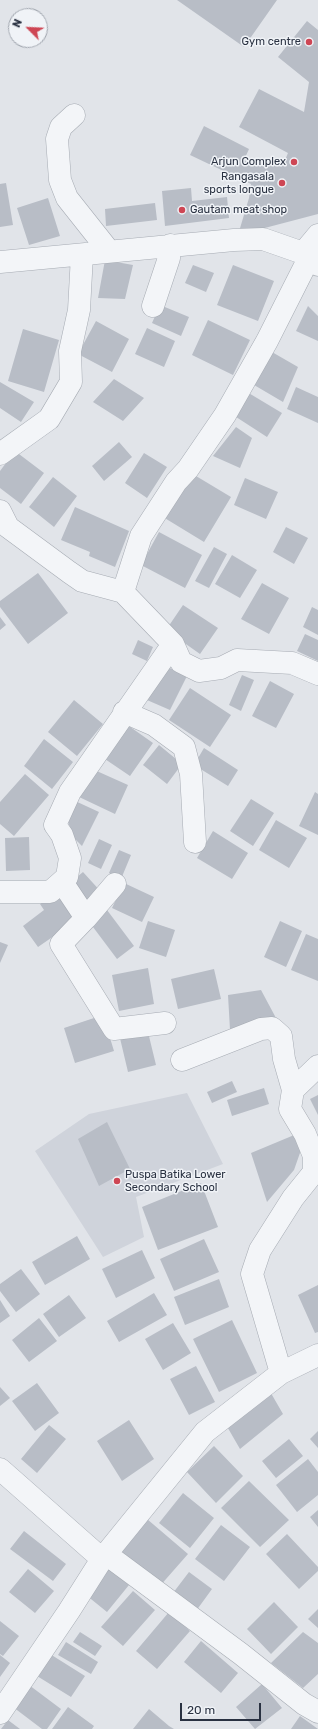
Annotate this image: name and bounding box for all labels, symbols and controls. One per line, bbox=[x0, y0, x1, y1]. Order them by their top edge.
north arrow bbox=[8, 8, 48, 48]
text: N bbox=[10, 17, 25, 30]
place label: Gym centre bbox=[242, 35, 301, 49]
marker: Gym centre bbox=[304, 37, 314, 47]
place label: Arjun Complex bbox=[211, 155, 286, 169]
marker: Arjun Complex bbox=[289, 157, 299, 167]
place label: Rangasala sports longue bbox=[204, 170, 274, 196]
marker: Rangasala sports longue bbox=[277, 178, 287, 188]
place label: Gautam meat shop bbox=[190, 203, 287, 217]
marker: Gautam meat shop bbox=[177, 205, 187, 215]
place label: Puspa Batika Lower Secondary School bbox=[125, 1168, 226, 1194]
marker: Puspa Batika Lower Secondary School bbox=[112, 1176, 122, 1186]
scale bar bbox=[182, 1695, 263, 1721]
text: 20 m bbox=[187, 1703, 215, 1717]

